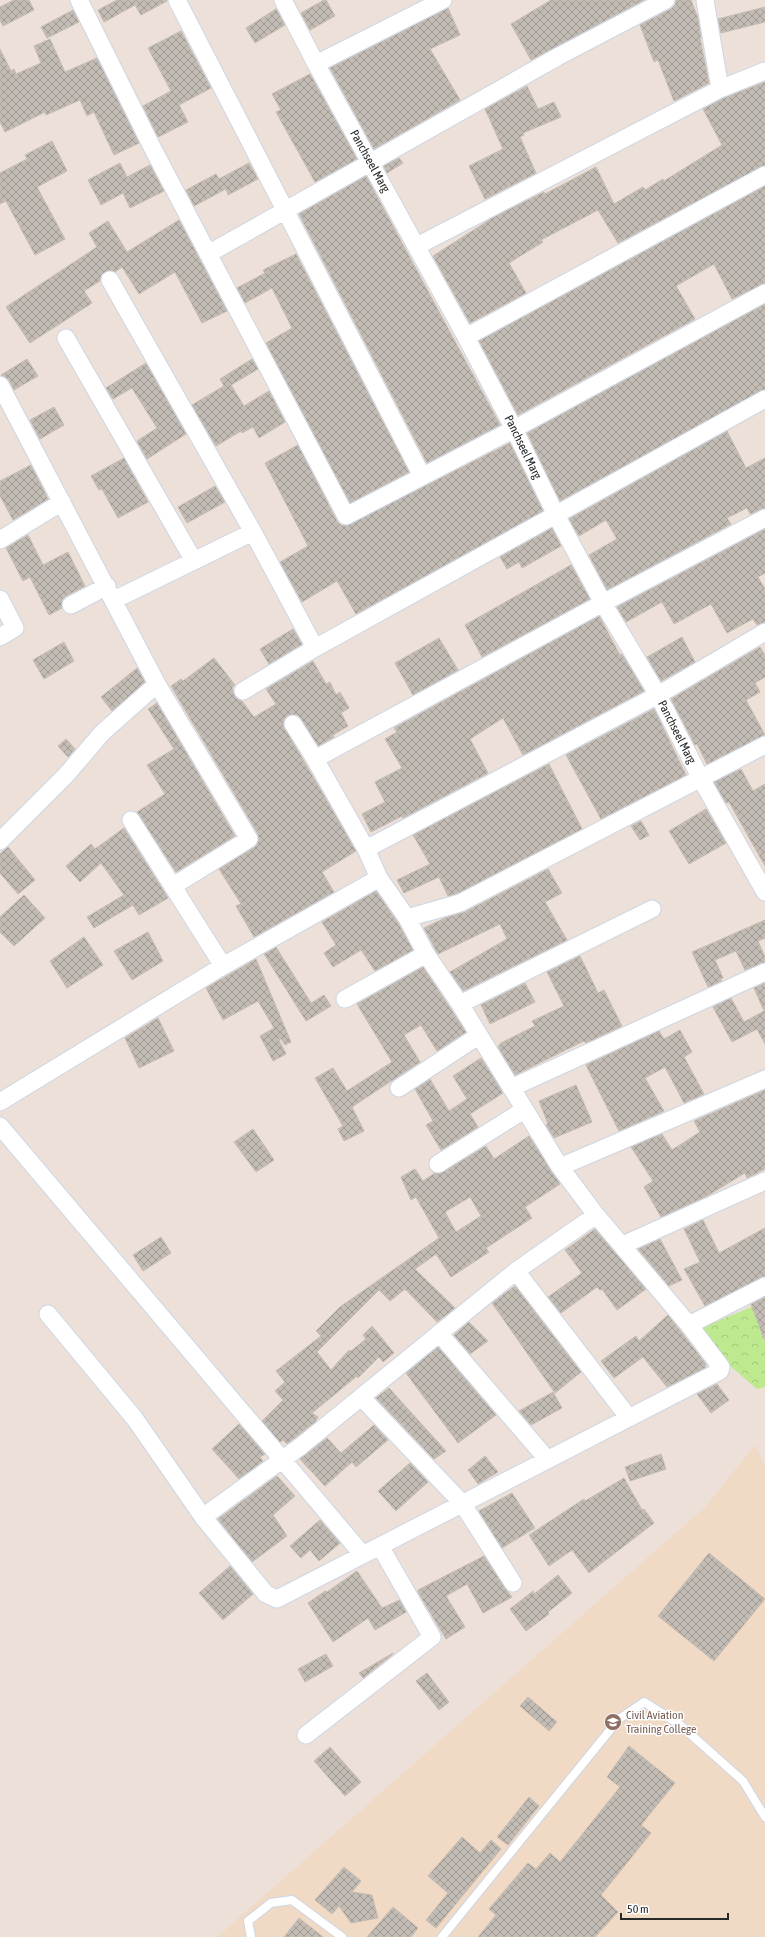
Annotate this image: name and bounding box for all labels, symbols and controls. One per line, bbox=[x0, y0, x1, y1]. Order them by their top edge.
street label: Panchseel Marg bbox=[347, 127, 393, 195]
street label: Panchseel Marg bbox=[502, 413, 545, 482]
street label: Panchseel Marg bbox=[655, 698, 699, 767]
place label: Civil Aviation Training College bbox=[626, 1708, 697, 1736]
school or university icon: Civil Aviation Training College bbox=[603, 1712, 623, 1732]
scale bar bbox=[621, 1895, 728, 1921]
text: 50 m bbox=[627, 1902, 649, 1916]

